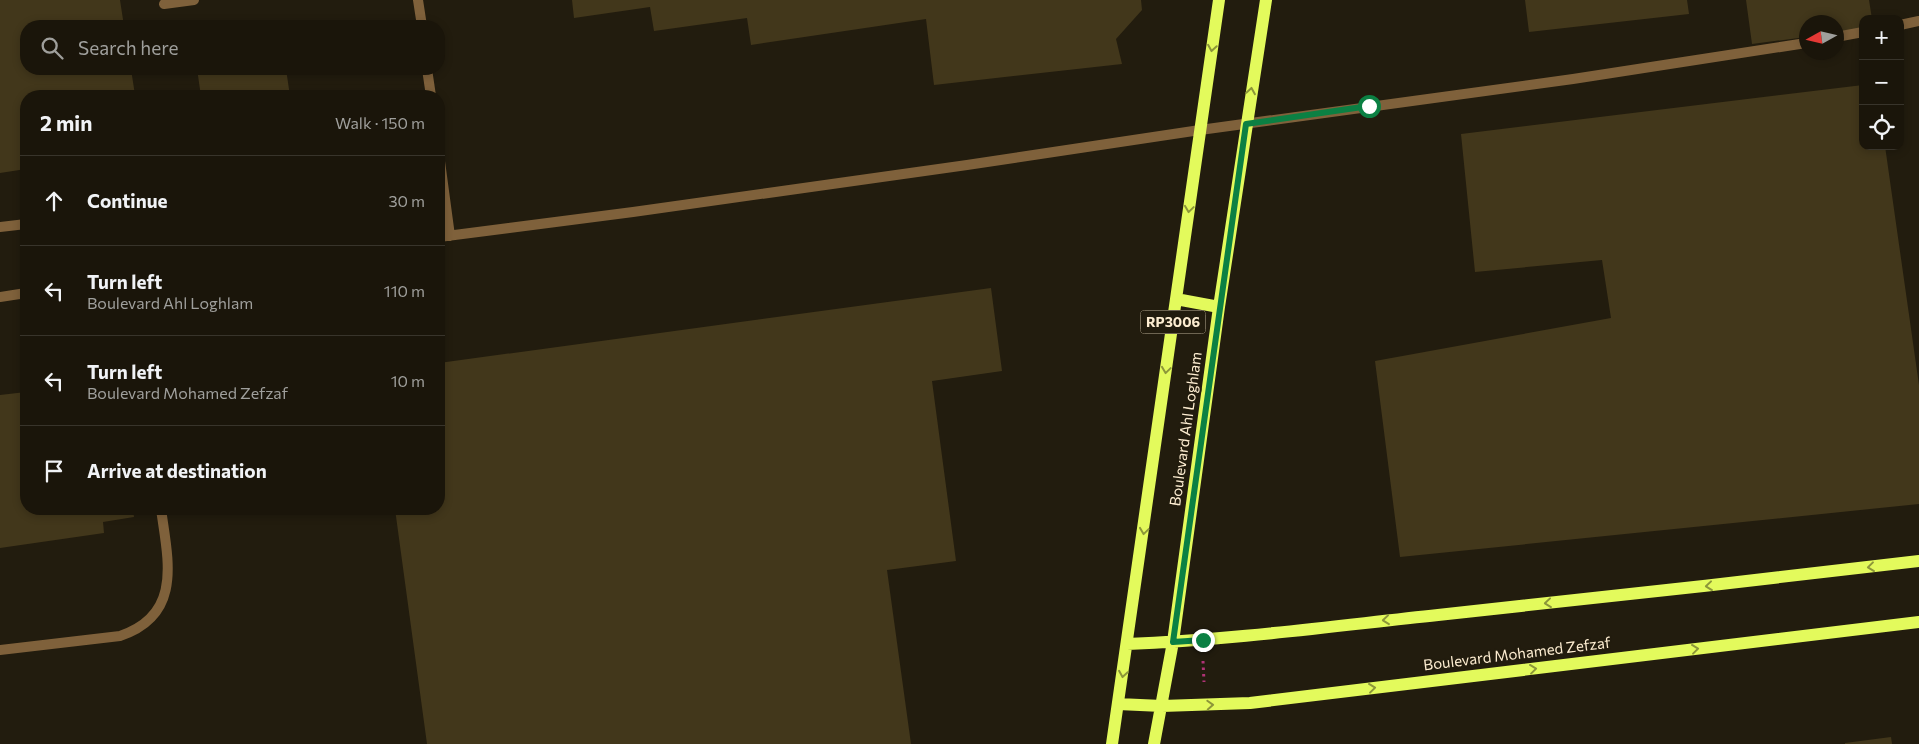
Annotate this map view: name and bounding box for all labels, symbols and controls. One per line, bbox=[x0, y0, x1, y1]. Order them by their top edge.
north arrow bbox=[1799, 15, 1844, 60]
map controls bbox=[1859, 15, 1904, 150]
button: + bbox=[1859, 15, 1904, 60]
search box bbox=[20, 20, 445, 75]
icon: search bbox=[38, 34, 66, 62]
text: Search here bbox=[78, 36, 178, 59]
one-way arrow bbox=[1207, 45, 1218, 53]
button: − bbox=[1859, 60, 1904, 105]
one-way arrow bbox=[1246, 87, 1256, 96]
route start bbox=[1358, 95, 1381, 118]
button: locate bbox=[1859, 105, 1904, 150]
text: 2 min bbox=[40, 110, 92, 135]
text: Walk · 150 m bbox=[335, 113, 425, 132]
icon: ahead bbox=[40, 187, 68, 215]
text: Continue bbox=[87, 189, 167, 212]
text: 30 m bbox=[388, 191, 425, 210]
one-way arrow bbox=[1184, 205, 1195, 213]
text: Turn left bbox=[87, 270, 162, 293]
icon: left bbox=[40, 277, 68, 305]
text: 110 m bbox=[384, 281, 425, 300]
text: Boulevard Ahl Loghlam bbox=[87, 293, 253, 312]
road number: RP3006 bbox=[1140, 311, 1206, 334]
street label: Boulevard Ahl Loghlam bbox=[1165, 350, 1205, 507]
text: Turn left bbox=[87, 360, 162, 383]
one-way arrow bbox=[1162, 366, 1172, 374]
icon: left bbox=[40, 367, 68, 395]
text: 10 m bbox=[391, 371, 425, 390]
text: Boulevard Mohamed Zefzaf bbox=[87, 383, 288, 402]
icon: arrive bbox=[40, 457, 68, 485]
text: Arrive at destination bbox=[87, 459, 267, 482]
one-way arrow bbox=[1139, 527, 1149, 535]
one-way arrow bbox=[1866, 561, 1875, 571]
one-way arrow bbox=[1705, 580, 1713, 591]
one-way arrow bbox=[1543, 597, 1551, 608]
one-way arrow bbox=[1382, 614, 1390, 625]
route end bbox=[1192, 629, 1215, 652]
street label: Boulevard Mohamed Zefzaf bbox=[1422, 633, 1612, 673]
one-way arrow bbox=[1691, 644, 1699, 655]
one-way arrow bbox=[1530, 664, 1538, 675]
one-way arrow bbox=[1118, 670, 1128, 678]
one-way arrow bbox=[1368, 683, 1376, 694]
one-way arrow bbox=[1207, 700, 1215, 711]

